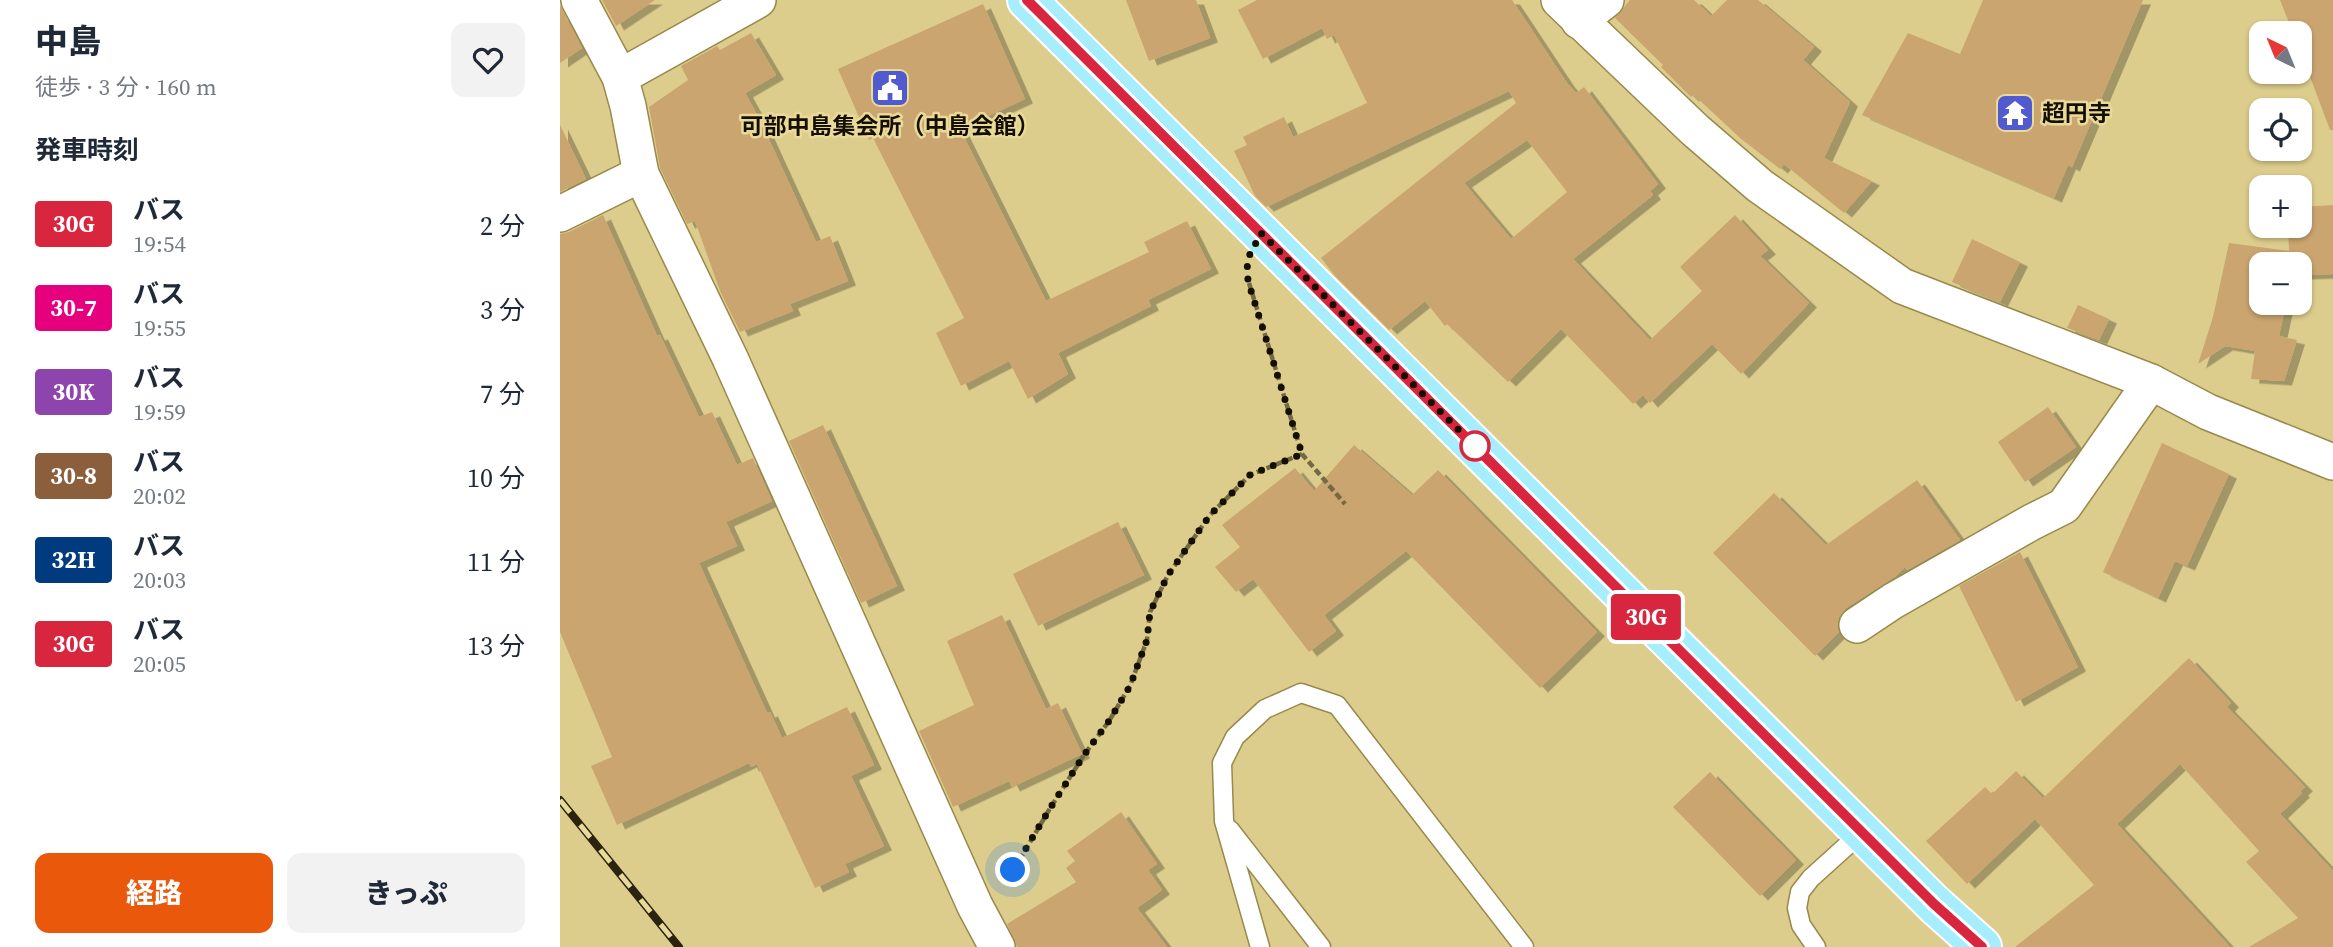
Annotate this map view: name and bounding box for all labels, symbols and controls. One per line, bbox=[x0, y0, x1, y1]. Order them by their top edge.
text: 中島 bbox=[35, 19, 101, 64]
north arrow bbox=[2249, 21, 2312, 84]
map controls bbox=[2249, 21, 2312, 315]
button: heart bbox=[451, 23, 525, 97]
public building icon: 可部中島集会所（中島会館） bbox=[869, 67, 911, 109]
text: 徒歩 · 3 分 · 160 m bbox=[35, 71, 217, 103]
temple icon: 超円寺 bbox=[1994, 92, 2036, 134]
place label: 超円寺 bbox=[2042, 97, 2111, 129]
button: locate bbox=[2249, 98, 2312, 161]
place label: 可部中島集会所（中島会館） bbox=[741, 110, 1040, 142]
text: 発車時刻 bbox=[35, 132, 139, 168]
button: + bbox=[2249, 175, 2312, 238]
text: バス bbox=[133, 192, 185, 228]
text: 30G bbox=[52, 207, 95, 240]
text: 2 分 bbox=[480, 208, 525, 244]
text: 19:54 bbox=[133, 228, 186, 260]
button: − bbox=[2249, 252, 2312, 315]
text: バス bbox=[133, 276, 185, 312]
text: 30-7 bbox=[50, 291, 97, 324]
text: 3 分 bbox=[480, 292, 525, 328]
text: 19:55 bbox=[133, 312, 186, 344]
text: バス bbox=[133, 360, 185, 396]
text: 30K bbox=[52, 375, 95, 408]
text: 7 分 bbox=[480, 376, 525, 412]
text: 19:59 bbox=[133, 396, 186, 428]
unlabelled marker bbox=[1460, 431, 1490, 461]
text: バス bbox=[133, 444, 185, 480]
text: 30-8 bbox=[50, 459, 97, 492]
text: 10 分 bbox=[467, 460, 525, 496]
text: 20:02 bbox=[133, 480, 186, 512]
text: バス bbox=[133, 528, 185, 564]
text: 32H bbox=[51, 543, 96, 576]
text: 11 分 bbox=[467, 544, 525, 580]
text: 20:03 bbox=[133, 564, 186, 596]
line badge: 30G bbox=[1606, 594, 1686, 640]
text: 30G bbox=[1625, 600, 1667, 633]
text: バス bbox=[133, 612, 185, 648]
text: 30G bbox=[52, 627, 95, 660]
text: 13 分 bbox=[467, 628, 525, 664]
text: 20:05 bbox=[133, 648, 186, 680]
your location bbox=[995, 852, 1030, 887]
button: 経路 bbox=[35, 853, 273, 933]
button: きっぷ bbox=[287, 853, 525, 933]

